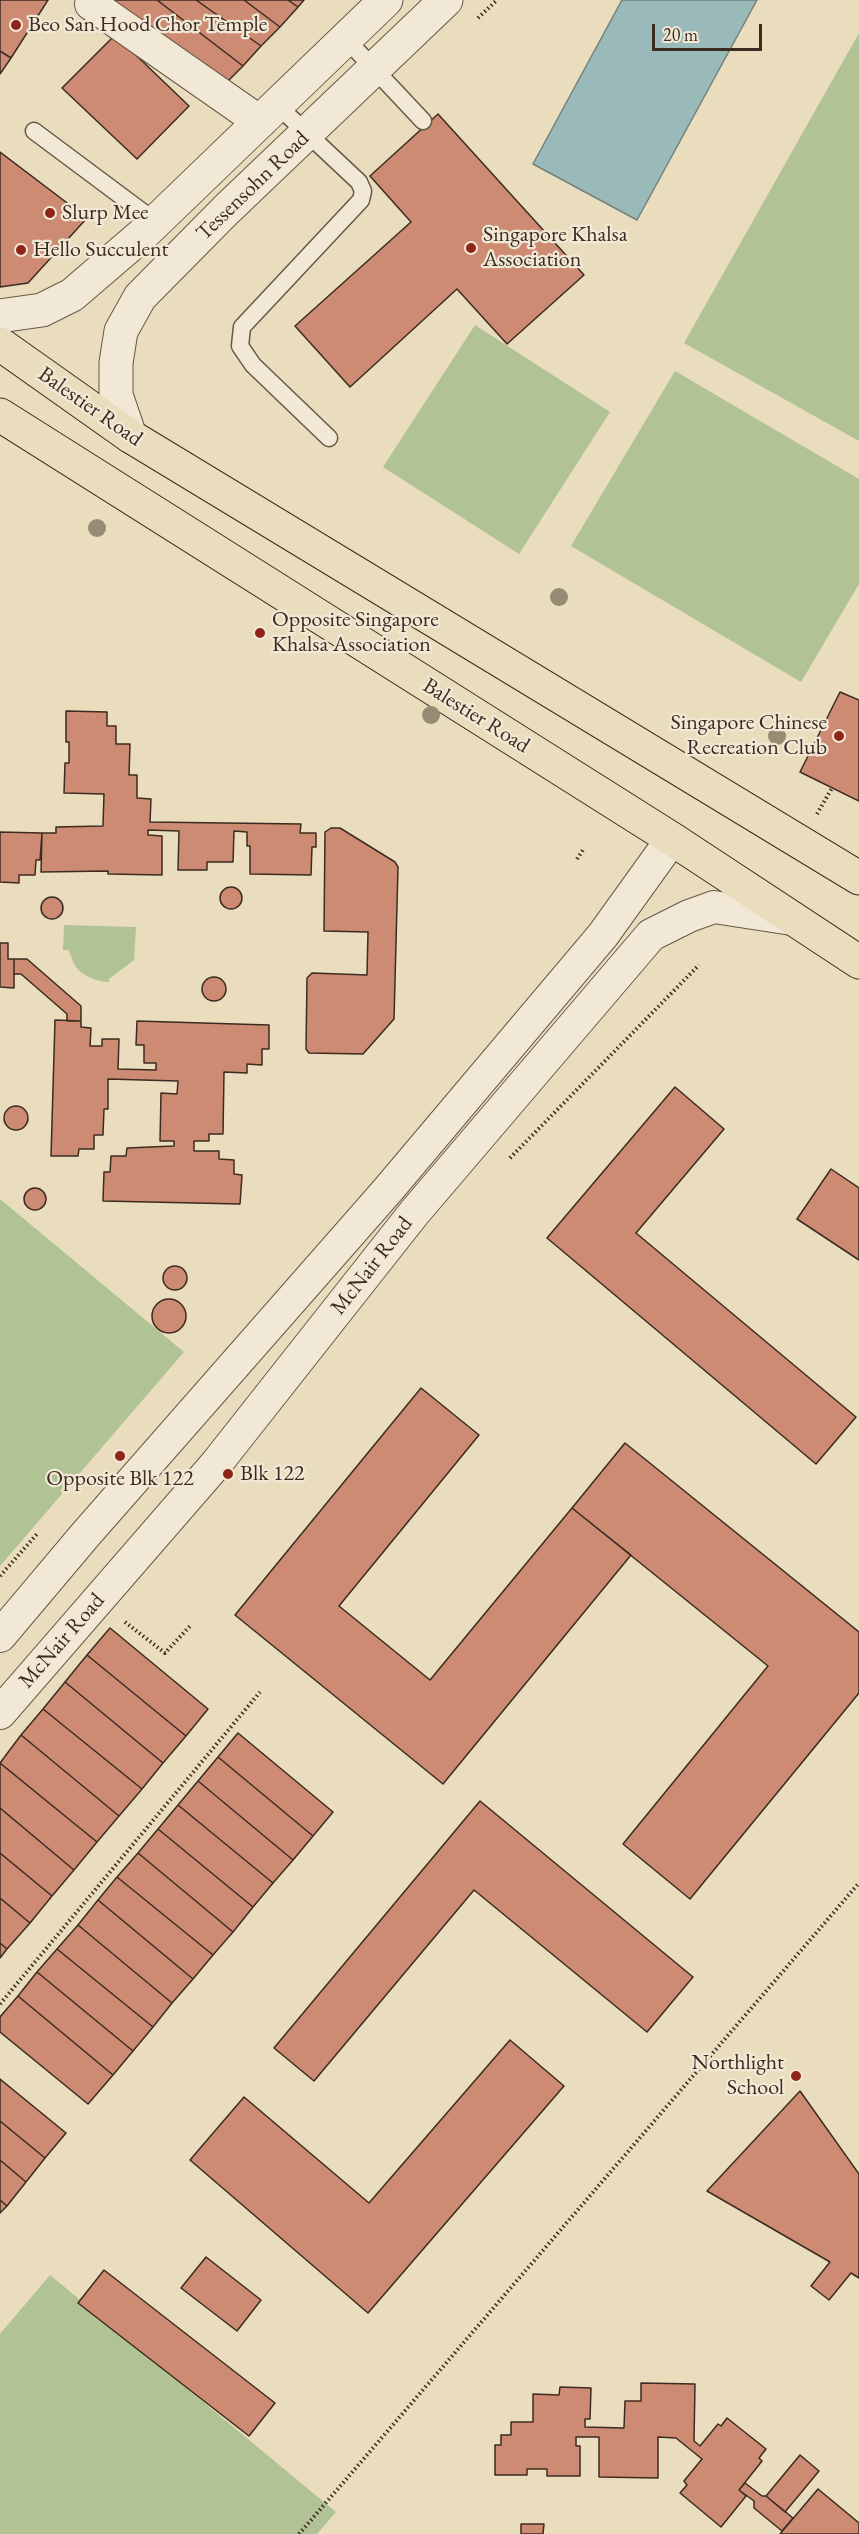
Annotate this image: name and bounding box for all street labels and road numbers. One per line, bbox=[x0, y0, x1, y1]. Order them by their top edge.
street label: Tessensohn Road bbox=[191, 126, 315, 246]
street label: Balestier Road bbox=[33, 361, 147, 453]
street label: Balestier Road bbox=[418, 673, 534, 759]
street label: McNair Road bbox=[325, 1211, 419, 1321]
street label: McNair Road bbox=[13, 1588, 111, 1694]

